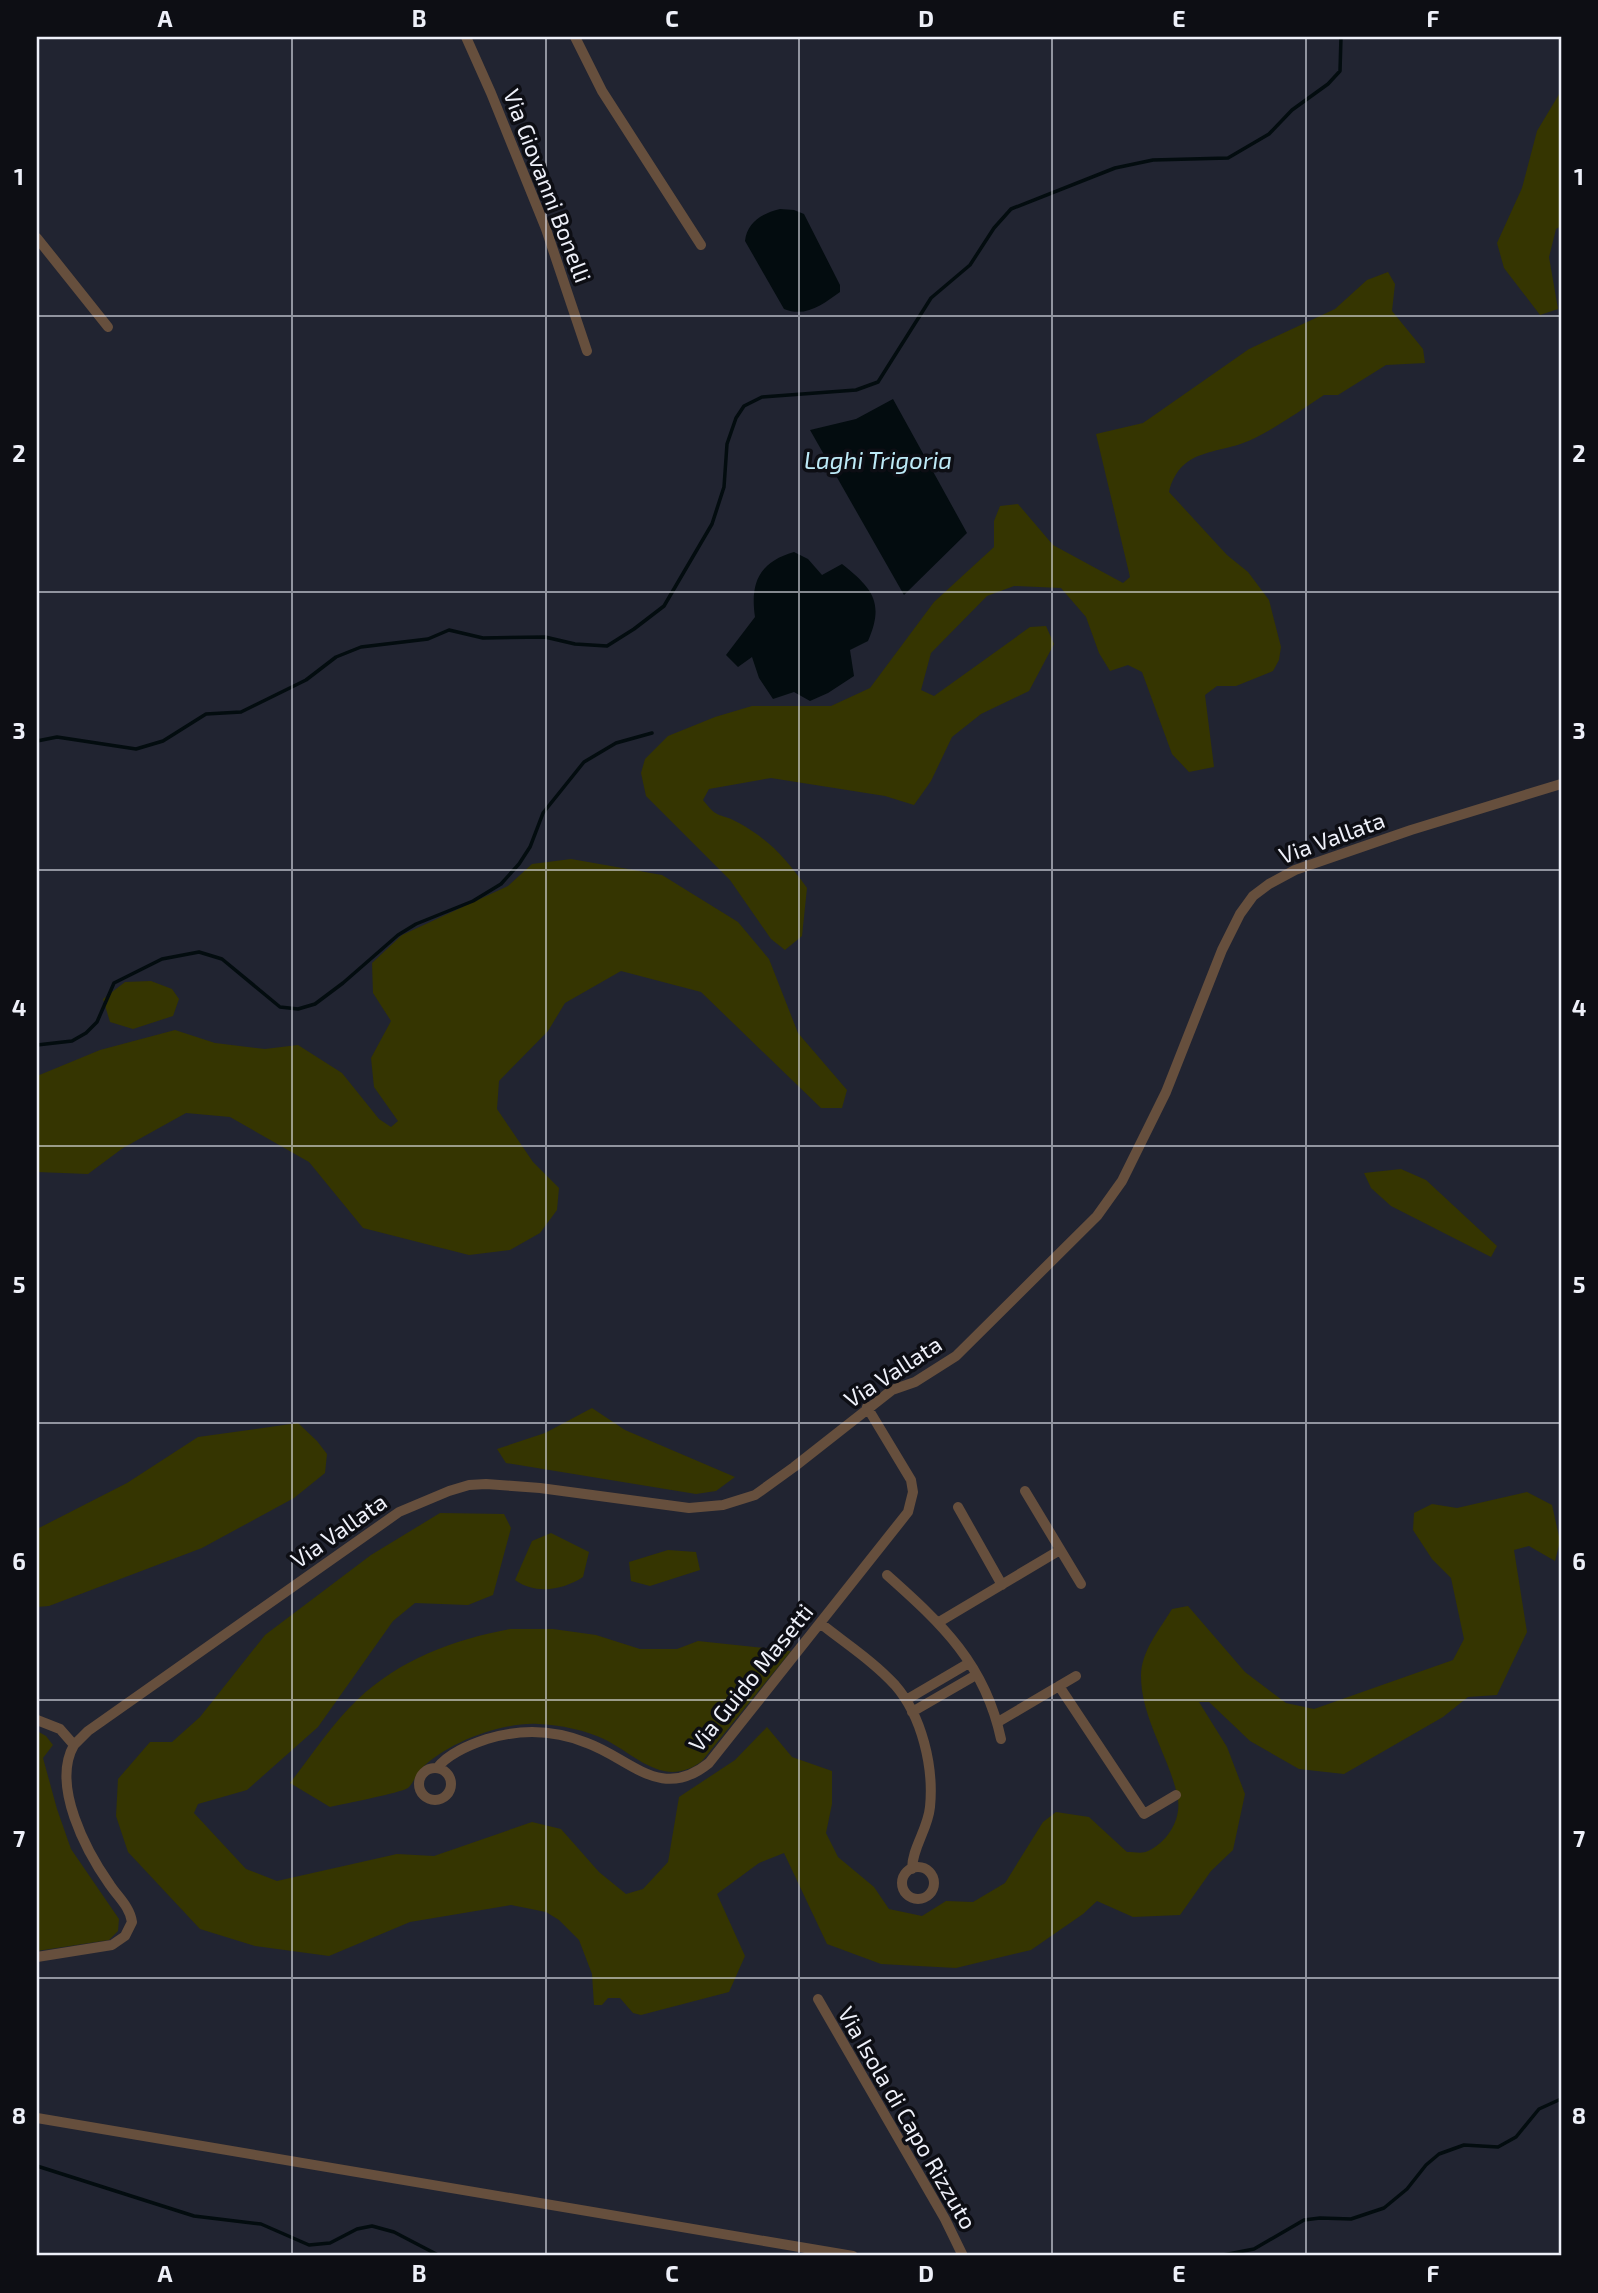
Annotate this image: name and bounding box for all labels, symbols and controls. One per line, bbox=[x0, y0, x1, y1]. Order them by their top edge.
text: A bbox=[157, 4, 173, 32]
text: B bbox=[412, 4, 426, 32]
text: C bbox=[665, 4, 679, 32]
text: D bbox=[918, 4, 934, 32]
text: E bbox=[1172, 4, 1186, 32]
text: F bbox=[1427, 4, 1440, 32]
street label: Via Giovanni Bonelli bbox=[498, 85, 598, 286]
text: 1 bbox=[14, 162, 24, 190]
text: 1 bbox=[1574, 162, 1584, 190]
text: 2 bbox=[12, 439, 26, 467]
text: 2 bbox=[1572, 439, 1586, 467]
water label: Laghi Trigoria bbox=[804, 445, 952, 474]
text: 3 bbox=[12, 716, 26, 744]
text: 3 bbox=[1572, 716, 1586, 744]
street label: Via Vallata bbox=[1275, 805, 1388, 869]
text: 4 bbox=[12, 993, 26, 1021]
text: 4 bbox=[1572, 993, 1586, 1021]
text: 5 bbox=[13, 1270, 25, 1298]
text: 5 bbox=[1573, 1270, 1585, 1298]
street label: Via Vallata bbox=[838, 1329, 946, 1413]
street label: Via Vallata bbox=[285, 1487, 392, 1573]
text: 6 bbox=[12, 1547, 26, 1575]
text: 6 bbox=[1572, 1547, 1586, 1575]
street label: Via Guido Masetti bbox=[682, 1598, 818, 1757]
text: 7 bbox=[13, 1824, 25, 1852]
text: 7 bbox=[1573, 1824, 1585, 1852]
street label: Via Isola di Capo Rizzuto bbox=[833, 2001, 983, 2234]
text: 8 bbox=[12, 2101, 26, 2129]
text: 8 bbox=[1572, 2101, 1586, 2129]
text: A bbox=[157, 2259, 173, 2287]
text: B bbox=[412, 2259, 426, 2287]
text: C bbox=[665, 2259, 679, 2287]
text: D bbox=[918, 2259, 934, 2287]
text: E bbox=[1172, 2259, 1186, 2287]
text: F bbox=[1427, 2259, 1440, 2287]

